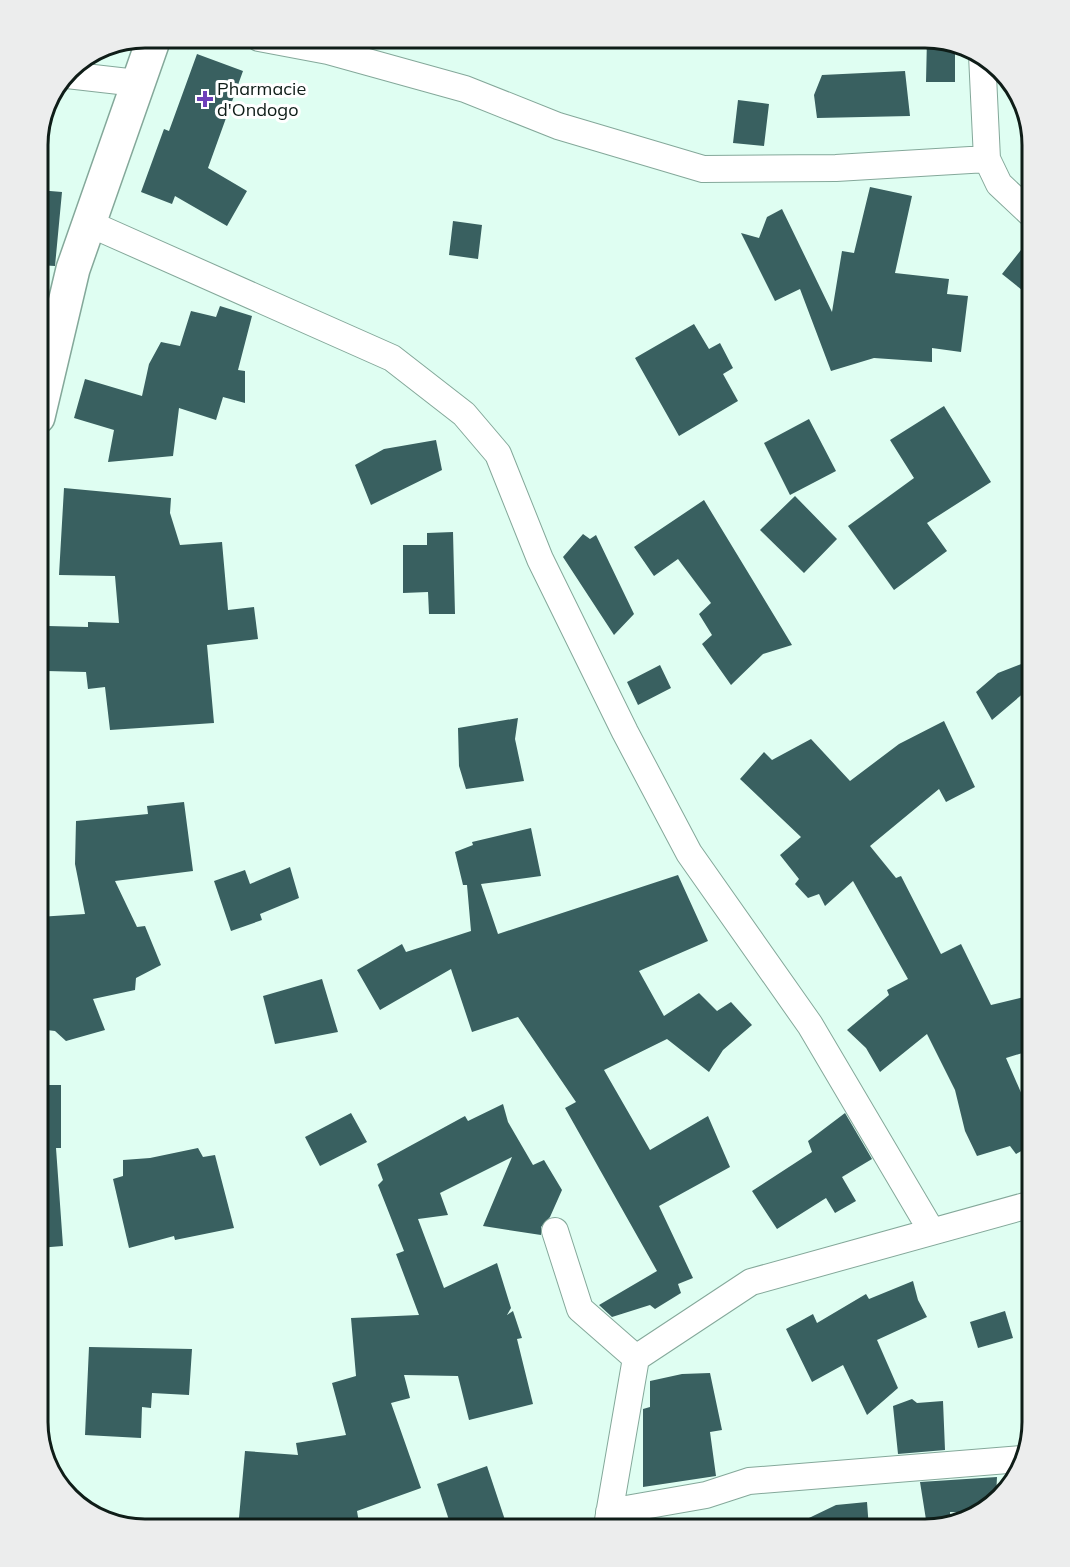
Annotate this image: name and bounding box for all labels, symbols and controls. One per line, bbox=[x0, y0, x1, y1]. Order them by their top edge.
place label: Pharmacie d'Ondogo bbox=[217, 77, 306, 121]
marker: Pharmacie d'Ondogo bbox=[198, 92, 212, 106]

